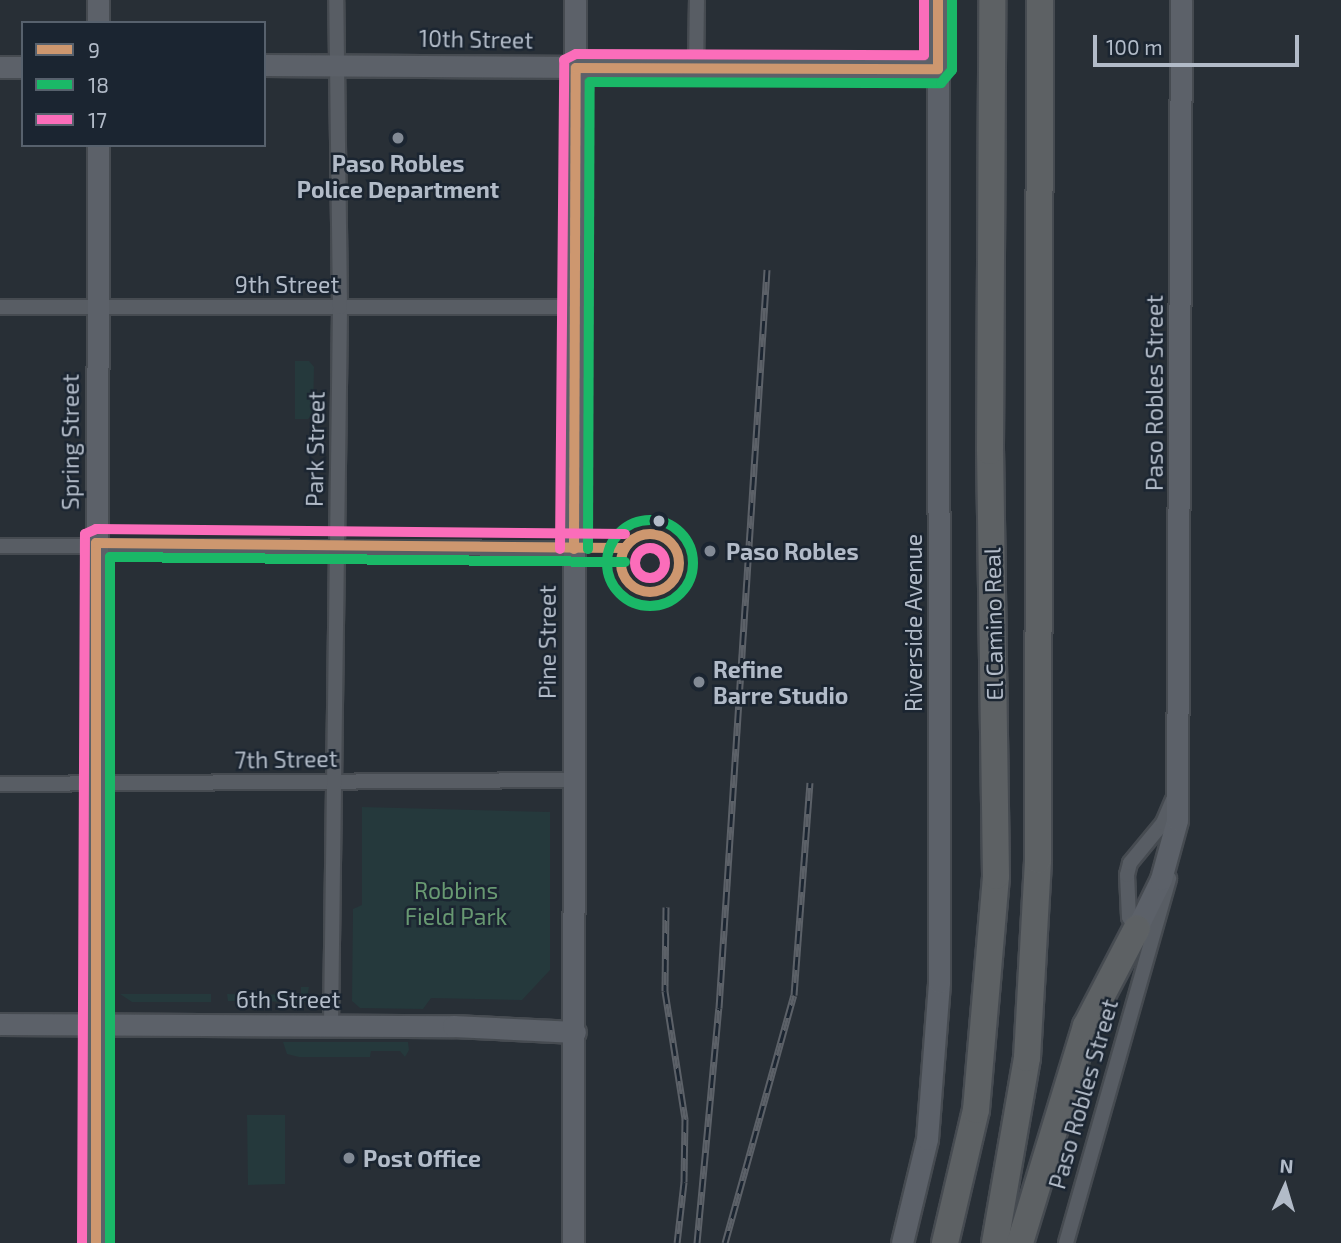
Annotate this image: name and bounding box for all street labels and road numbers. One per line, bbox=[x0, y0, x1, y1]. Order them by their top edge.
street label: 10th Street bbox=[419, 24, 533, 54]
street label: 9th Street bbox=[235, 270, 339, 298]
street label: Paso Robles Street bbox=[1140, 295, 1168, 491]
street label: Spring Street bbox=[56, 374, 84, 510]
street label: Park Street bbox=[300, 391, 330, 507]
street label: Riverside Avenue bbox=[899, 534, 927, 712]
street label: El Camino Real bbox=[978, 547, 1008, 701]
street label: Pine Street bbox=[533, 585, 561, 699]
street label: 7th Street bbox=[234, 744, 338, 774]
street label: 6th Street bbox=[236, 985, 340, 1013]
street label: Paso Robles Street bbox=[1043, 996, 1123, 1192]

